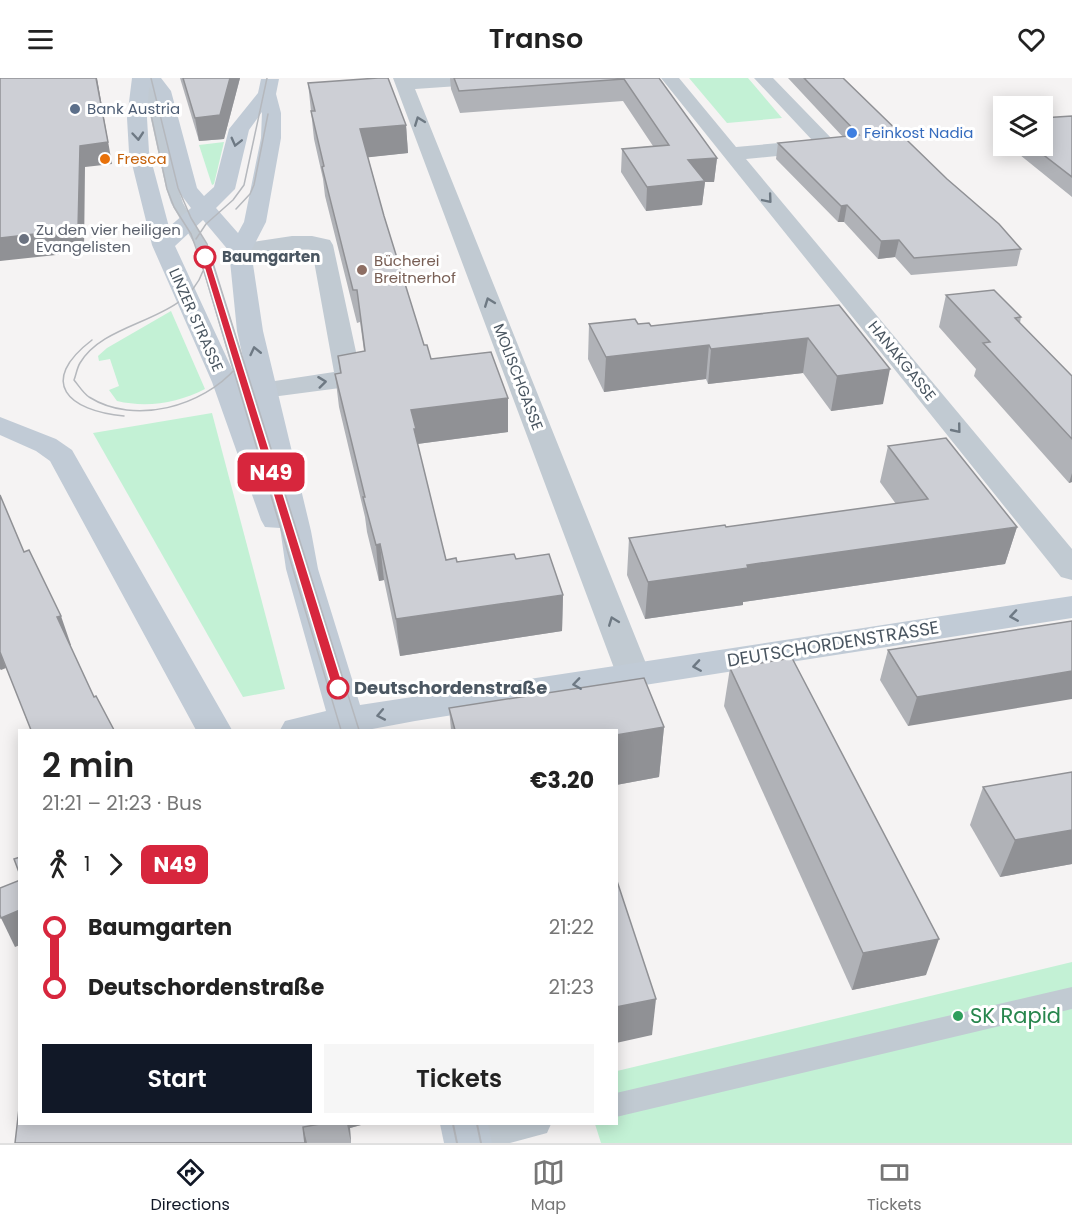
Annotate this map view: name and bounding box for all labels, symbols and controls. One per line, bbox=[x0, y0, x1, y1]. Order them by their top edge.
text: Transo bbox=[489, 20, 583, 57]
icon: menu bbox=[24, 23, 57, 56]
icon: heart bbox=[1015, 23, 1048, 56]
map controls bbox=[993, 96, 1053, 156]
button: layers bbox=[993, 96, 1053, 156]
place label: Bank Austria bbox=[87, 98, 180, 119]
marker: Bank Austria bbox=[68, 102, 82, 116]
one-way arrow bbox=[414, 116, 426, 127]
place label: Feinkost Nadia bbox=[864, 122, 973, 143]
marker: Feinkost Nadia bbox=[845, 126, 859, 140]
one-way arrow bbox=[131, 131, 144, 141]
one-way arrow bbox=[231, 137, 244, 147]
place label: Fresca bbox=[117, 148, 167, 169]
marker: Fresca bbox=[98, 152, 112, 166]
one-way arrow bbox=[761, 192, 772, 203]
place label: Zu den vier heiligen Evangelisten bbox=[36, 219, 181, 257]
marker: Zu den vier heiligen Evangelisten bbox=[17, 232, 31, 246]
marker: Baumgarten bbox=[194, 246, 216, 268]
place label: Baumgarten bbox=[222, 246, 320, 267]
place label: Bücherei Breitnerhof bbox=[374, 250, 456, 288]
marker: Bücherei Breitnerhof bbox=[355, 263, 369, 277]
street label: LINZER STRASSE bbox=[164, 265, 229, 375]
one-way arrow bbox=[484, 298, 497, 308]
street label: HANAKGASSE bbox=[864, 316, 941, 405]
street label: MOLISCHGASSE bbox=[488, 320, 548, 433]
one-way arrow bbox=[249, 347, 262, 357]
one-way arrow bbox=[318, 377, 327, 389]
one-way arrow bbox=[949, 422, 960, 433]
line badge: N49 bbox=[236, 452, 306, 492]
text: N49 bbox=[250, 458, 292, 487]
one-way arrow bbox=[1010, 610, 1019, 622]
street label: DEUTSCHORDENSTRASSE bbox=[725, 614, 941, 673]
one-way arrow bbox=[608, 616, 620, 627]
one-way arrow bbox=[692, 659, 702, 671]
place label: Deutschordenstraße bbox=[354, 675, 547, 700]
marker: Deutschordenstraße bbox=[327, 677, 349, 699]
one-way arrow bbox=[572, 678, 581, 690]
one-way arrow bbox=[376, 708, 386, 721]
text: 2 min bbox=[42, 742, 134, 789]
text: €3.20 bbox=[530, 765, 594, 796]
text: 21:21 – 21:23 · Bus bbox=[42, 789, 202, 817]
icon: walk bbox=[42, 848, 75, 881]
icon: forward bbox=[99, 848, 132, 881]
text: 1 bbox=[84, 850, 90, 878]
text: N49 bbox=[153, 850, 196, 879]
text: Baumgarten bbox=[88, 912, 232, 943]
text: 21:22 bbox=[549, 913, 594, 941]
text: Deutschordenstraße bbox=[88, 972, 324, 1003]
text: 21:23 bbox=[549, 973, 594, 1001]
place label: SK Rapid bbox=[970, 1001, 1061, 1030]
marker: SK Rapid bbox=[951, 1009, 965, 1023]
button: Start bbox=[42, 1044, 312, 1113]
button: Tickets bbox=[324, 1044, 594, 1113]
tab: Directions bbox=[150, 1156, 230, 1217]
tab: Map bbox=[531, 1156, 566, 1217]
tab: Tickets bbox=[867, 1156, 922, 1217]

